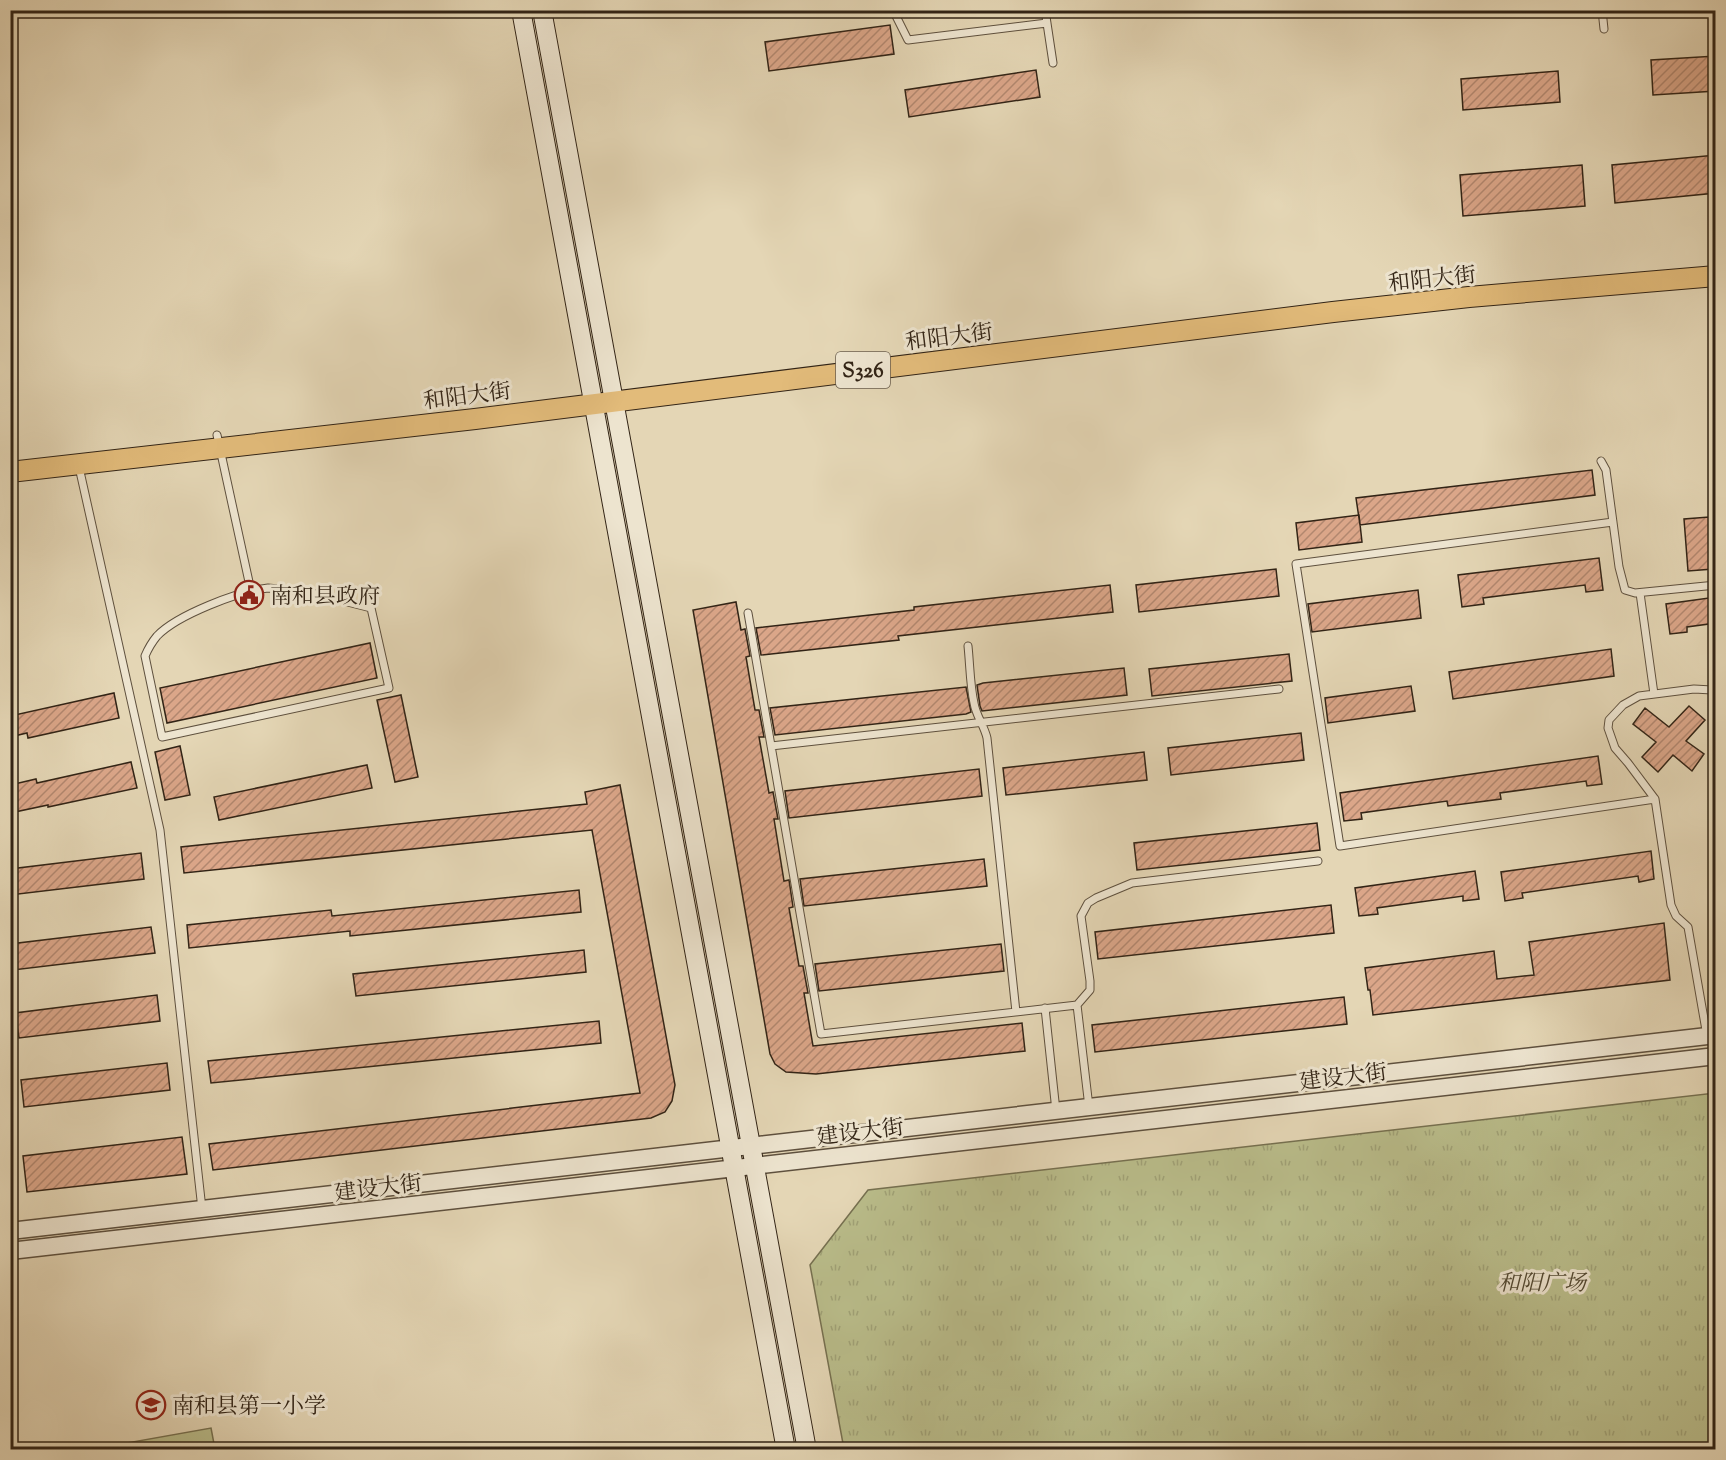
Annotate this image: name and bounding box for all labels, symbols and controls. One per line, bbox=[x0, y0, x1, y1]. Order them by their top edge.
street label: 和阳大街 bbox=[1387, 260, 1478, 301]
street label: 和阳大街 bbox=[904, 318, 995, 360]
road number: S326 bbox=[836, 352, 890, 388]
street label: 和阳大街 bbox=[422, 377, 513, 419]
public building icon: 南和县政府 bbox=[233, 579, 265, 611]
place label: 南和县政府 bbox=[270, 582, 380, 614]
street label: 建设大街 bbox=[1298, 1058, 1389, 1100]
street label: 建设大街 bbox=[815, 1113, 906, 1155]
street label: 建设大街 bbox=[333, 1169, 424, 1211]
park label: 和阳广场 bbox=[1498, 1269, 1588, 1301]
school or university icon: 南和县第一小学 bbox=[135, 1389, 167, 1421]
place label: 南和县第一小学 bbox=[172, 1392, 326, 1424]

